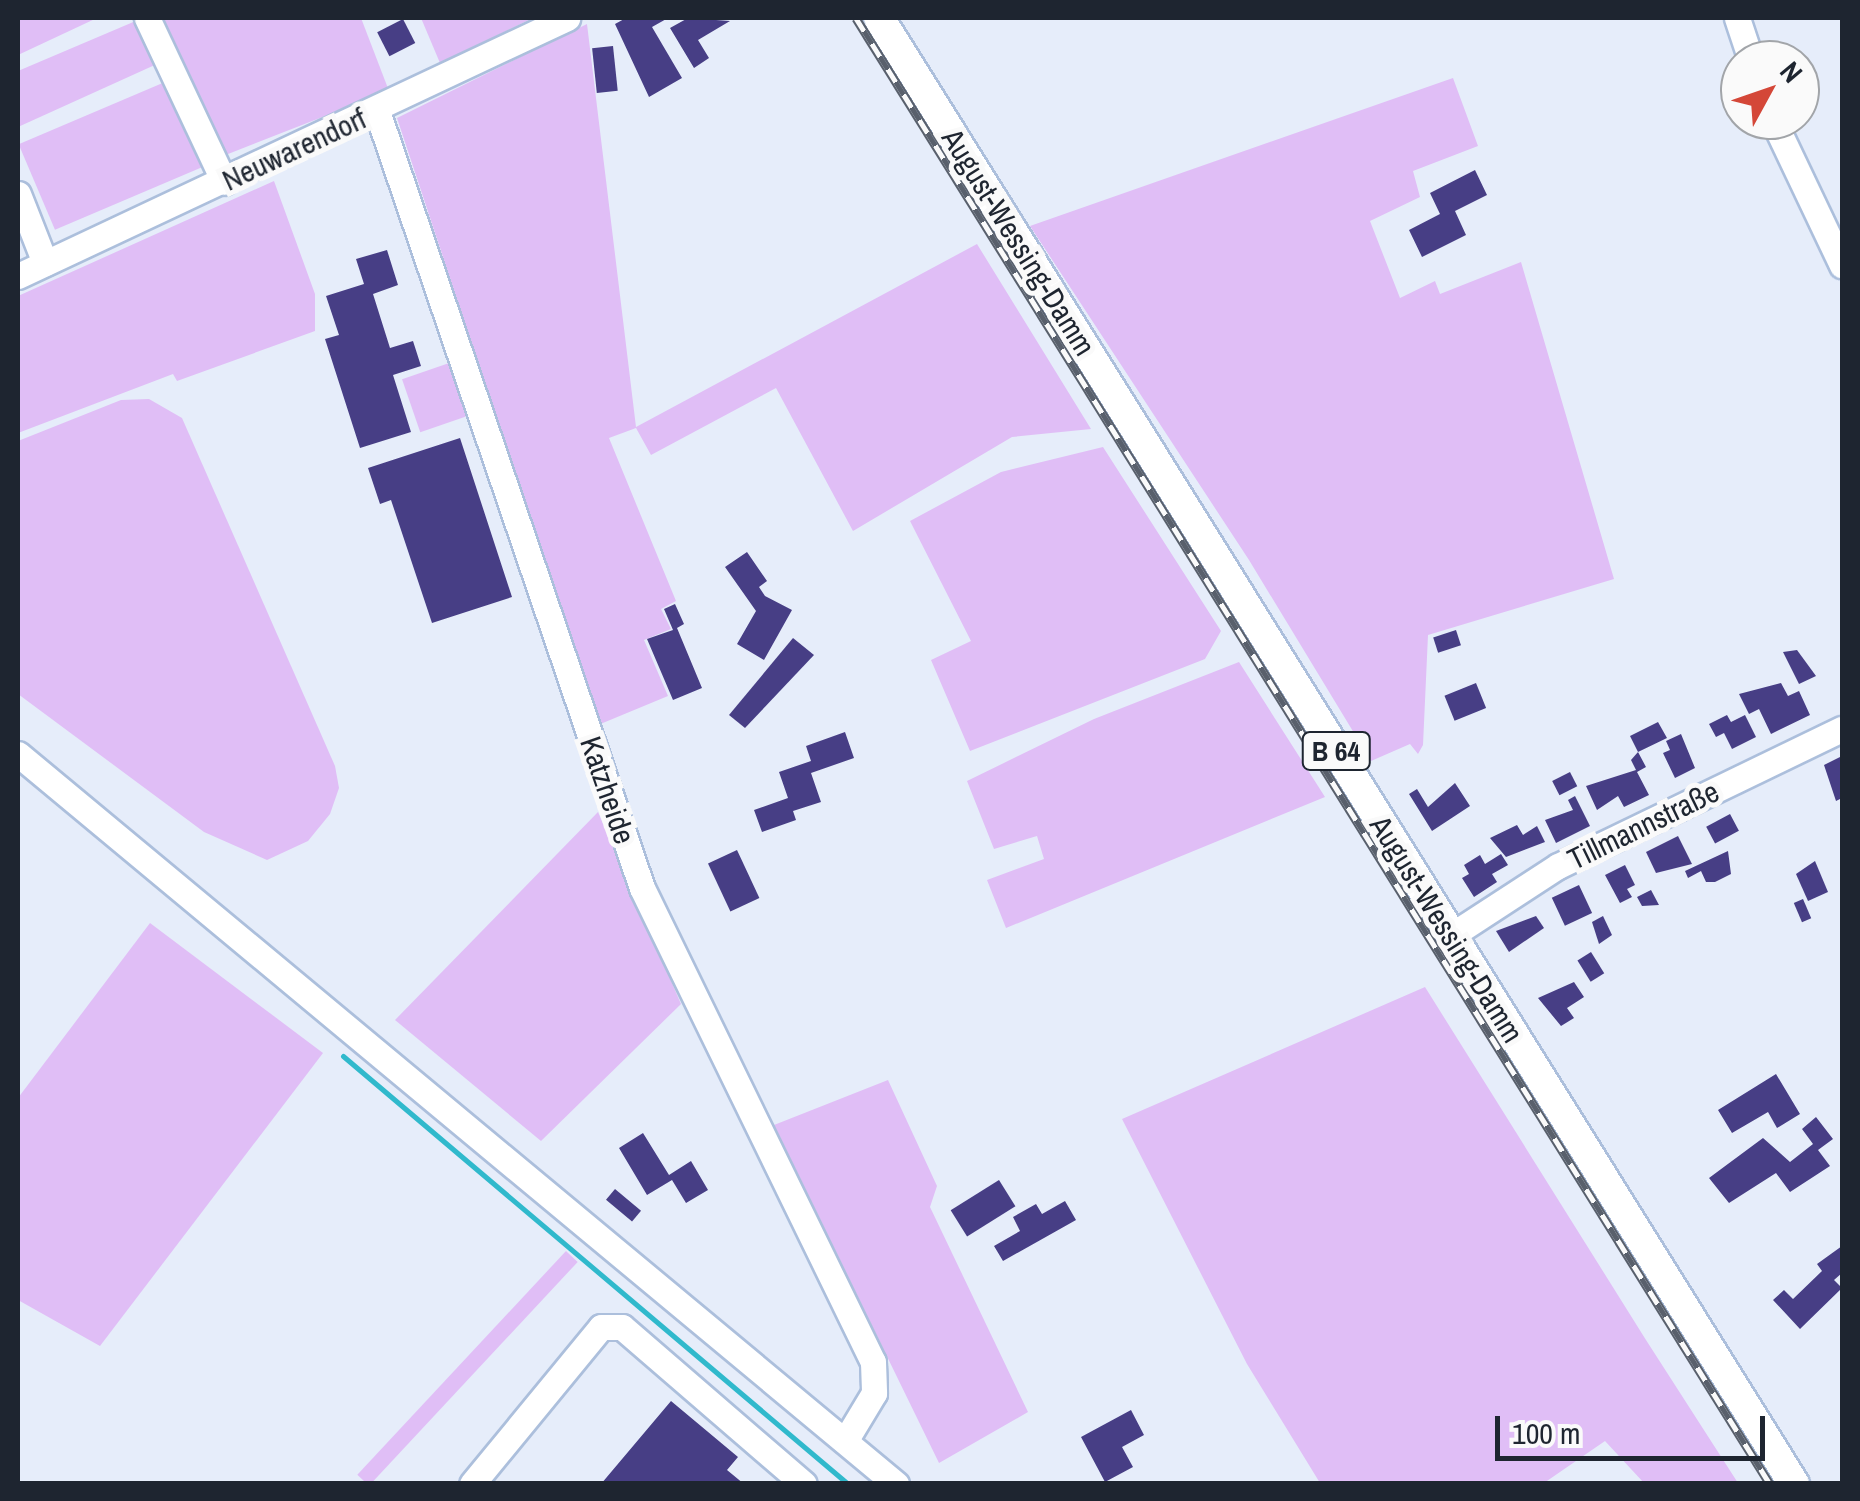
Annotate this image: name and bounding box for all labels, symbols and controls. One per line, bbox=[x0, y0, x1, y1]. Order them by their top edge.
north arrow bbox=[1720, 40, 1820, 140]
text: N bbox=[1772, 53, 1811, 91]
street label: Neuwarendorf bbox=[216, 100, 372, 198]
street label: August-Wessing-Damm bbox=[935, 122, 1103, 362]
road number: B 64 bbox=[1301, 728, 1371, 774]
street label: Katzheide bbox=[573, 732, 643, 848]
street label: Tillmannstraße bbox=[1562, 773, 1724, 877]
street label: August-Wessing-Damm bbox=[1363, 809, 1531, 1049]
scale bar bbox=[1500, 1396, 1770, 1458]
text: 100 m bbox=[1512, 1413, 1580, 1453]

